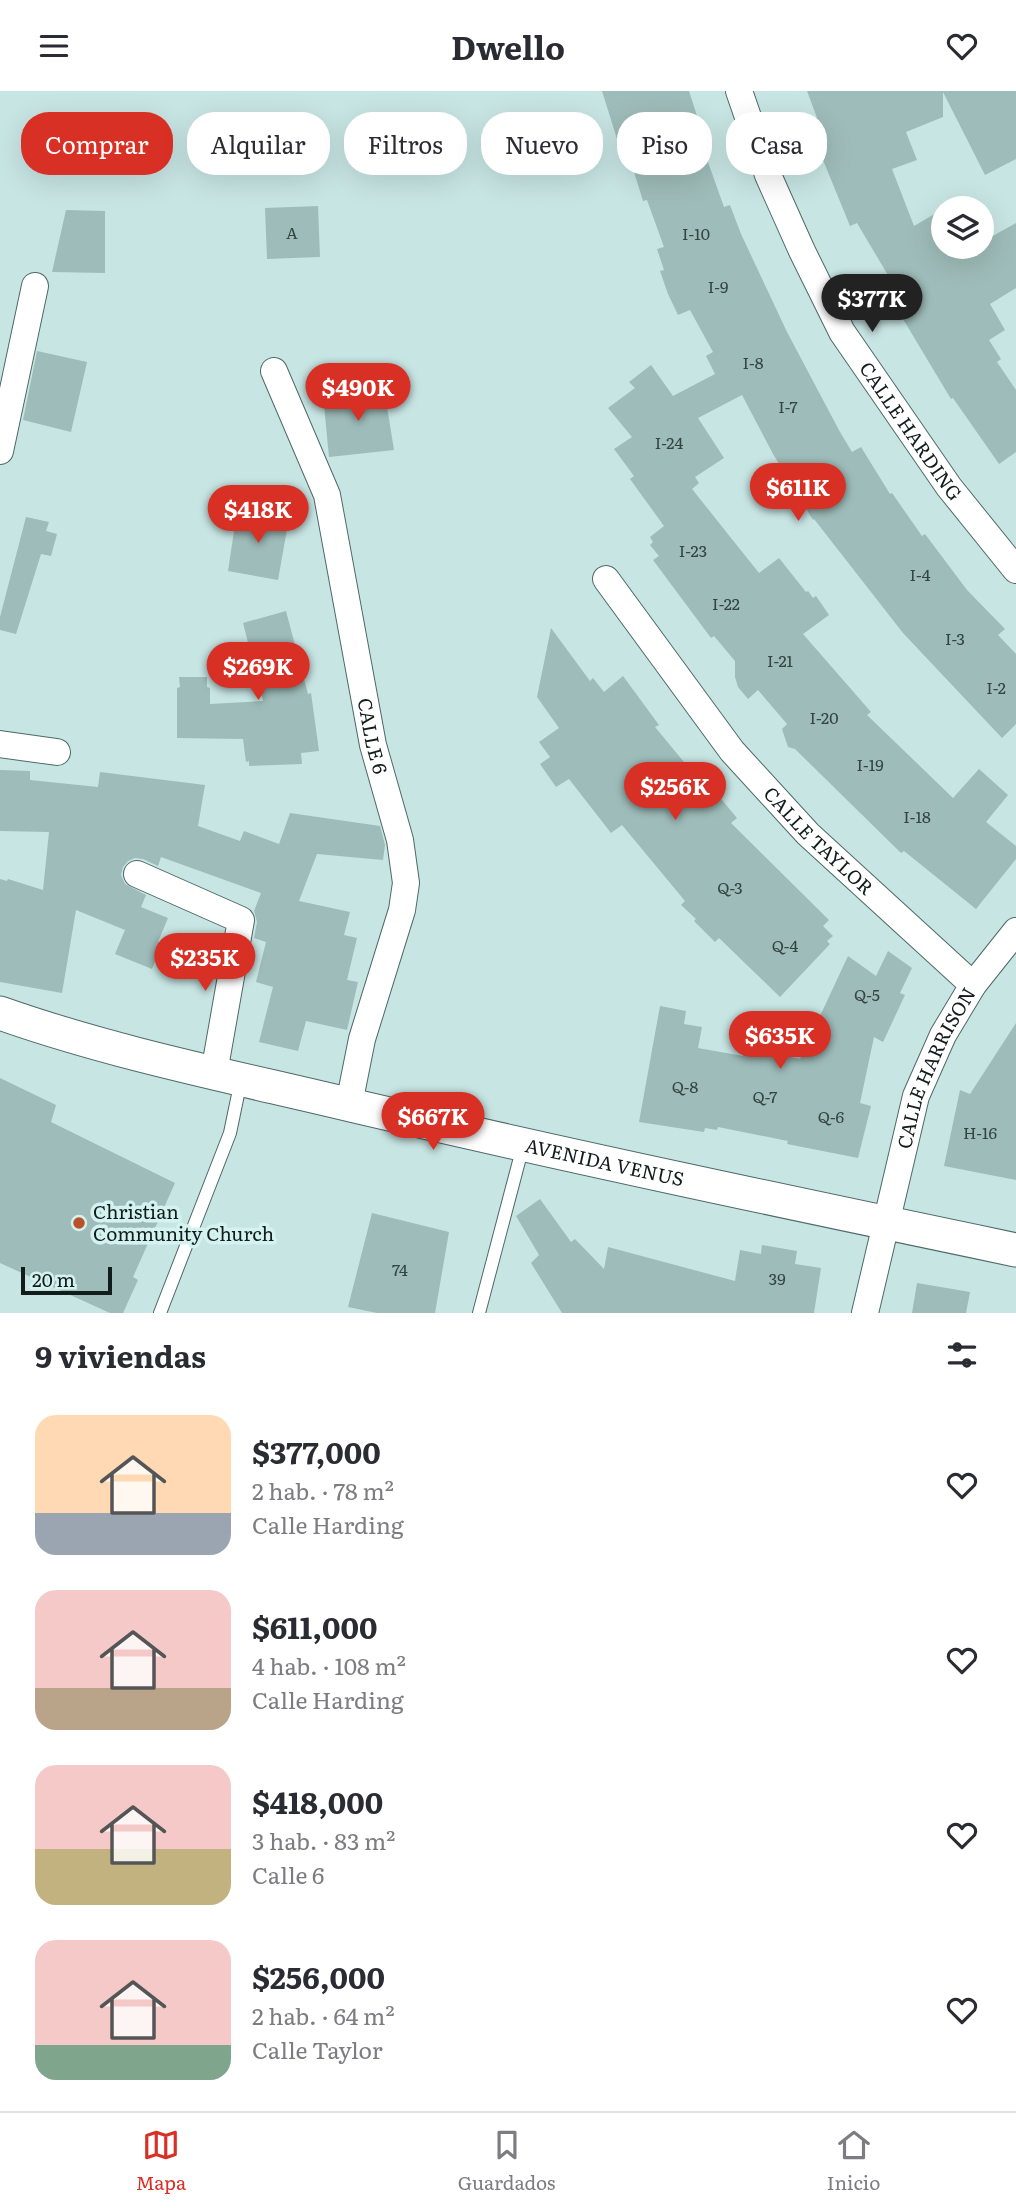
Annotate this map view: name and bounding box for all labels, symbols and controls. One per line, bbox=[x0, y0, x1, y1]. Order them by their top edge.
text: Dwello bbox=[451, 22, 565, 70]
icon: menu bbox=[35, 27, 73, 65]
icon: heart bbox=[943, 27, 981, 65]
chip: Comprar bbox=[21, 112, 173, 175]
chip: Alquilar bbox=[187, 112, 330, 175]
chip: Filtros bbox=[344, 112, 467, 175]
chip: Nuevo bbox=[481, 112, 603, 175]
chip: Piso bbox=[617, 112, 712, 175]
chip: Casa bbox=[726, 112, 827, 175]
map controls bbox=[931, 196, 994, 259]
button: layers bbox=[931, 196, 994, 259]
house number: A bbox=[286, 220, 298, 244]
house number: I-10 bbox=[682, 221, 710, 245]
house number: I-9 bbox=[708, 274, 728, 298]
pin: $377K bbox=[823, 275, 921, 334]
text: $377K bbox=[837, 280, 907, 314]
house number: I-8 bbox=[742, 350, 764, 374]
street label: CALLE HARDING bbox=[853, 356, 969, 506]
pin: $490K bbox=[309, 363, 407, 423]
text: $490K bbox=[321, 369, 395, 403]
house number: I-7 bbox=[778, 394, 798, 418]
house number: I-24 bbox=[655, 430, 683, 454]
pin: $611K bbox=[749, 463, 847, 523]
text: $611K bbox=[766, 469, 830, 503]
pin: $418K bbox=[209, 485, 307, 545]
text: $418K bbox=[224, 491, 292, 525]
house number: I-23 bbox=[679, 538, 707, 562]
house number: I-4 bbox=[909, 562, 931, 586]
house number: I-22 bbox=[712, 591, 740, 615]
house number: I-3 bbox=[945, 626, 965, 650]
pin: $269K bbox=[209, 643, 307, 702]
text: $269K bbox=[223, 648, 293, 682]
house number: I-21 bbox=[767, 648, 794, 672]
house number: I-2 bbox=[986, 675, 1006, 699]
street label: CALLE 6 bbox=[352, 695, 396, 777]
house number: I-20 bbox=[810, 705, 838, 729]
house number: I-19 bbox=[856, 752, 884, 776]
pin: $256K bbox=[626, 763, 724, 822]
text: $256K bbox=[640, 768, 710, 802]
street label: CALLE TAYLOR bbox=[758, 780, 881, 901]
house number: I-18 bbox=[903, 804, 931, 828]
house number: Q-3 bbox=[717, 875, 743, 899]
pin: $235K bbox=[156, 933, 254, 993]
house number: Q-4 bbox=[772, 933, 799, 957]
text: $235K bbox=[170, 939, 240, 973]
house number: Q-5 bbox=[854, 982, 880, 1006]
street label: CALLE HARRISON bbox=[889, 982, 982, 1151]
pin: $635K bbox=[731, 1011, 829, 1071]
text: $635K bbox=[745, 1017, 815, 1051]
house number: Q-8 bbox=[672, 1074, 699, 1098]
house number: Q-7 bbox=[753, 1084, 777, 1108]
pin: $667K bbox=[384, 1093, 482, 1152]
text: $667K bbox=[398, 1098, 468, 1132]
house number: Q-6 bbox=[818, 1104, 845, 1128]
house number: H-16 bbox=[963, 1120, 997, 1144]
street label: AVENIDA VENUS bbox=[523, 1130, 687, 1192]
place label: Christian Community Church bbox=[93, 1197, 274, 1247]
marker: Christian Community Church bbox=[71, 1215, 87, 1231]
house number: 74 bbox=[392, 1257, 408, 1281]
scale bar bbox=[21, 1264, 112, 1296]
text: 20 m bbox=[32, 1265, 75, 1293]
house number: 39 bbox=[768, 1266, 786, 1290]
text: 9 viviendas bbox=[35, 1333, 206, 1377]
icon: filters bbox=[943, 1336, 981, 1374]
text: $377,000 bbox=[252, 1429, 381, 1473]
icon: home bbox=[91, 1443, 175, 1527]
icon: heart bbox=[943, 1466, 981, 1504]
text: 2 hab. · 78 m² bbox=[252, 1473, 394, 1507]
text: Calle Harding bbox=[252, 1507, 404, 1541]
text: $611,000 bbox=[252, 1604, 377, 1648]
icon: home bbox=[91, 1618, 175, 1702]
icon: heart bbox=[943, 1641, 981, 1679]
text: 4 hab. · 108 m² bbox=[252, 1648, 406, 1682]
text: Calle Harding bbox=[252, 1682, 404, 1716]
text: $418,000 bbox=[252, 1779, 383, 1823]
icon: home bbox=[91, 1793, 175, 1877]
icon: heart bbox=[943, 1816, 981, 1854]
text: 3 hab. · 83 m² bbox=[252, 1823, 395, 1857]
text: Calle 6 bbox=[252, 1857, 324, 1891]
text: $256,000 bbox=[252, 1954, 385, 1998]
icon: home bbox=[91, 1968, 175, 2052]
icon: heart bbox=[943, 1991, 981, 2029]
text: 2 hab. · 64 m² bbox=[252, 1998, 395, 2032]
text: Calle Taylor bbox=[252, 2032, 383, 2066]
tab: Mapa bbox=[136, 2126, 186, 2196]
tab: Guardados bbox=[458, 2126, 555, 2196]
tab: Inicio bbox=[827, 2126, 880, 2196]

